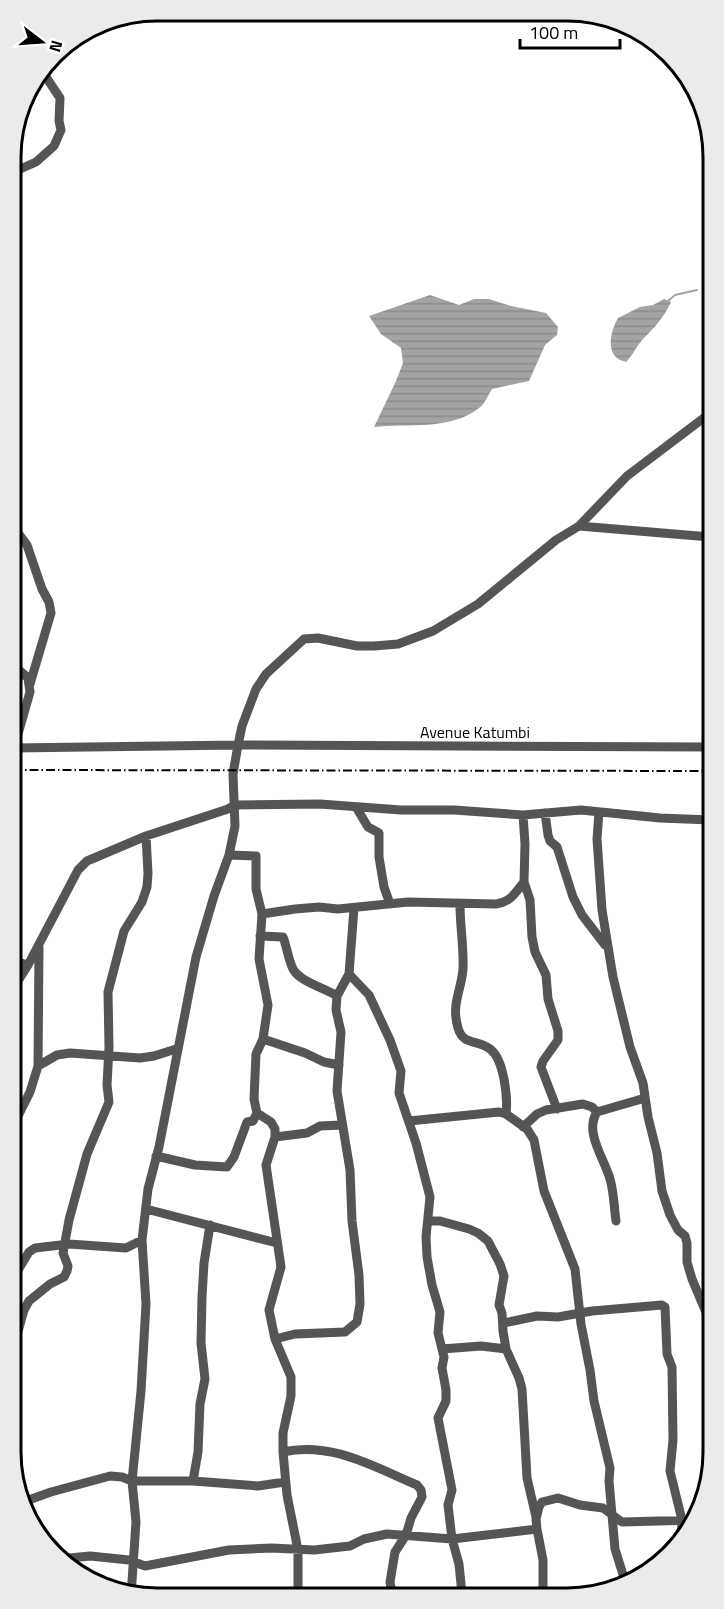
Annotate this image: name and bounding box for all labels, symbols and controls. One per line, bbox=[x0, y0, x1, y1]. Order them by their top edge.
north arrow bbox=[12, 12, 72, 72]
scale bar bbox=[520, 12, 620, 50]
text: 100 m bbox=[529, 19, 578, 46]
text: N bbox=[43, 38, 69, 55]
street label: Avenue Katumbi bbox=[420, 720, 530, 744]

